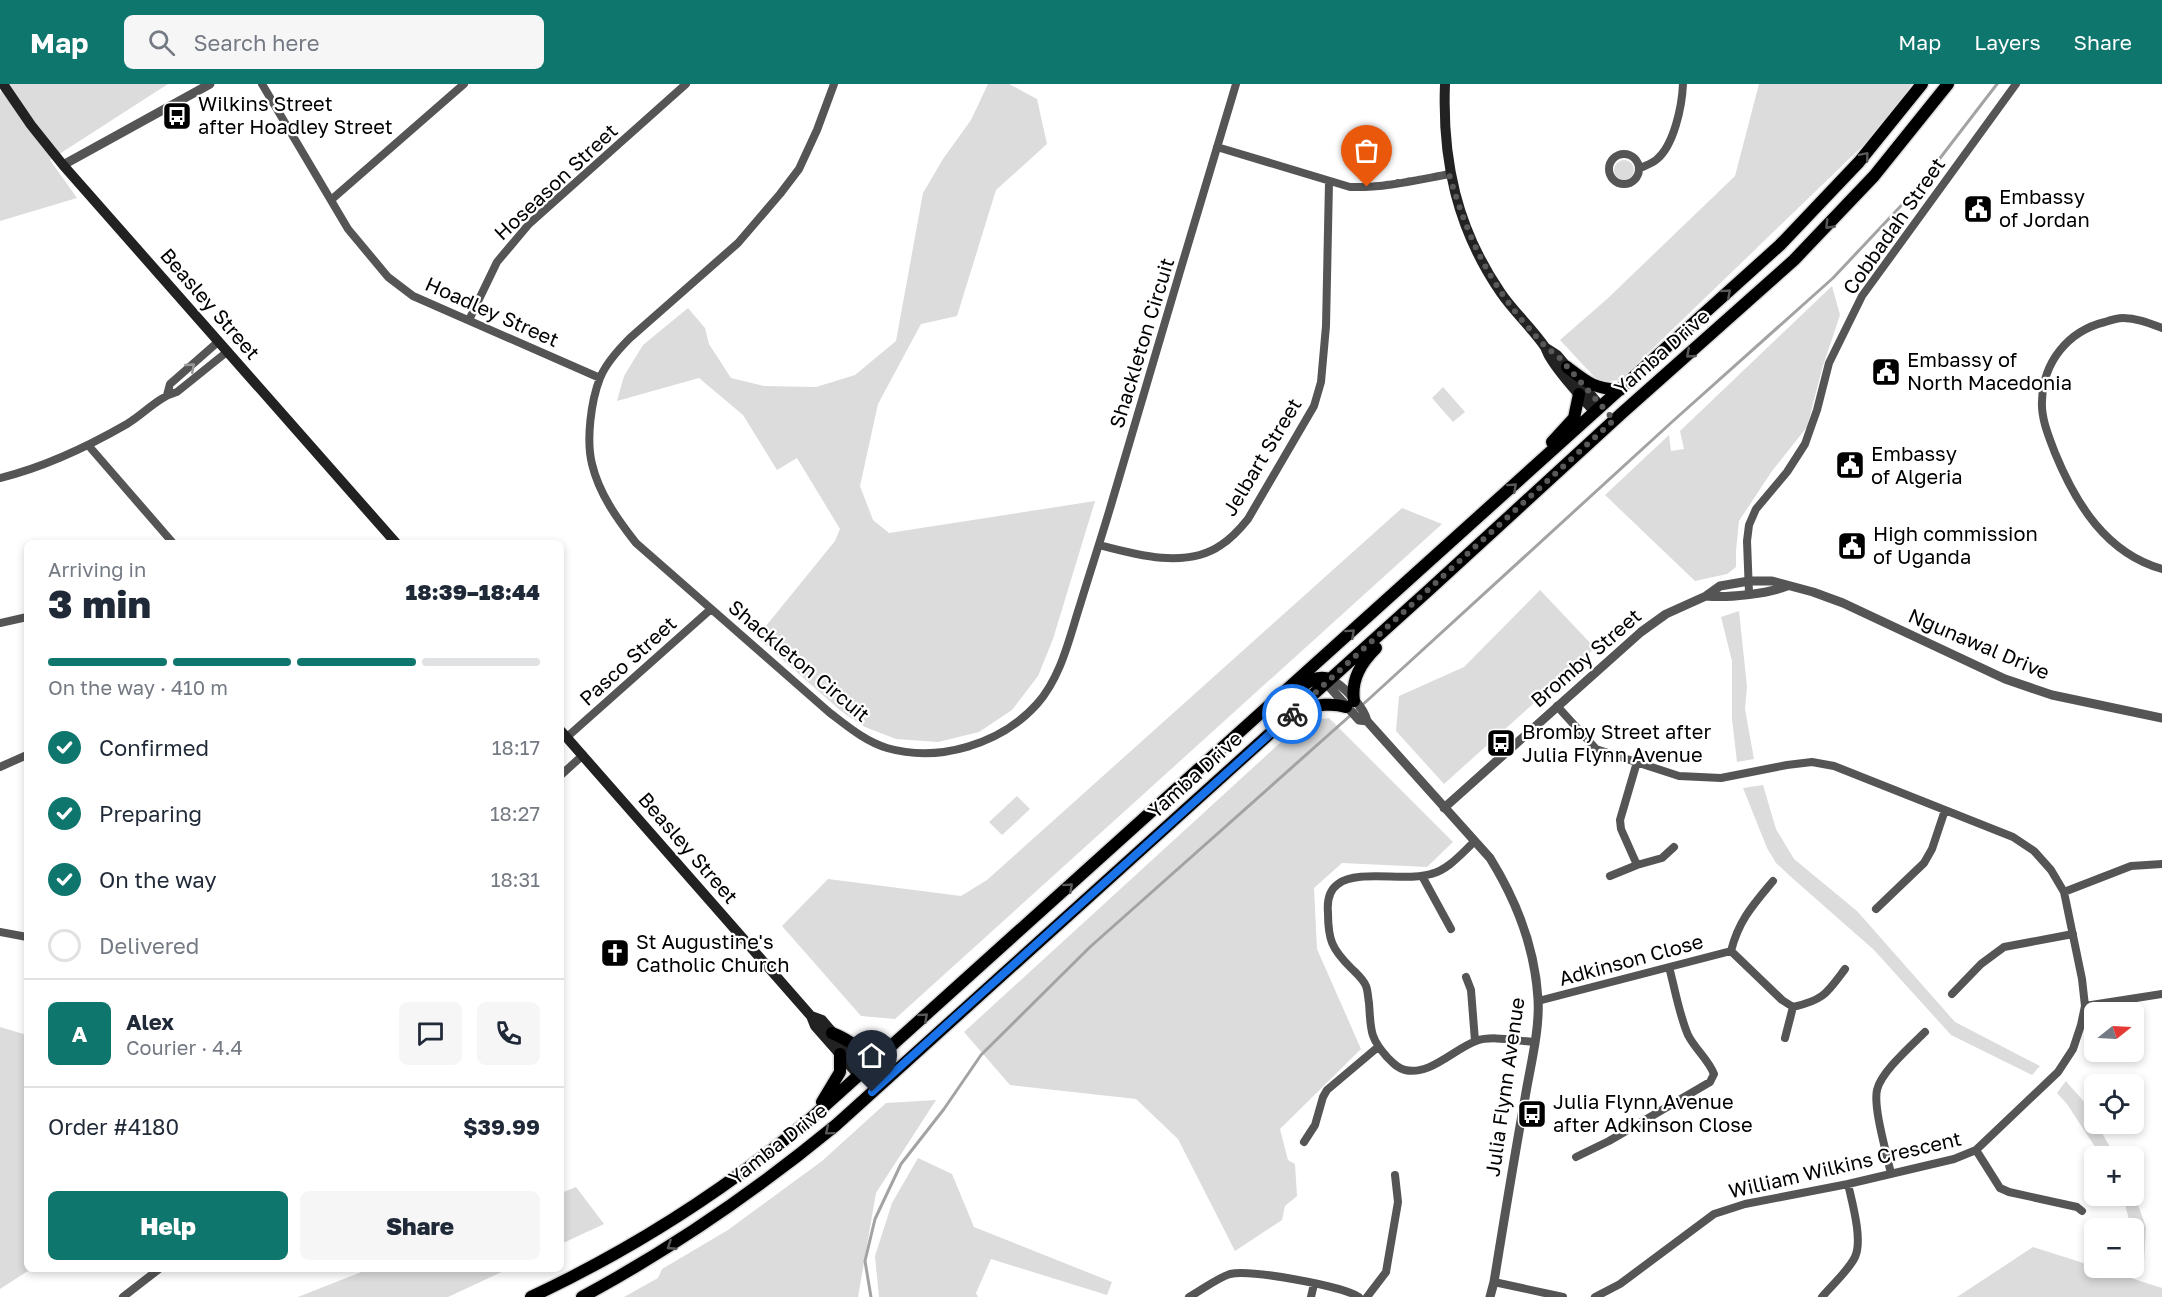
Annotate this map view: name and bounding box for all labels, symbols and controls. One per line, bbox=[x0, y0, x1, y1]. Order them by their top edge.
search box bbox=[124, 15, 544, 69]
text: Map bbox=[30, 26, 88, 59]
icon: search bbox=[145, 26, 178, 59]
text: Search here bbox=[193, 29, 319, 56]
text: Map bbox=[1898, 29, 1941, 55]
text: Layers bbox=[1974, 29, 2041, 55]
text: Share bbox=[2074, 29, 2132, 55]
place label: Wilkins Street after Hoadley Street bbox=[198, 91, 393, 138]
bus stop icon: Wilkins Street after Hoadley Street bbox=[161, 100, 193, 132]
street label: Hoseason Street bbox=[489, 118, 622, 245]
pin bbox=[1341, 125, 1392, 187]
icon: bag bbox=[1350, 134, 1383, 167]
street label: Cobbadah Street bbox=[1837, 152, 1949, 299]
one-way arrow bbox=[1857, 152, 1868, 163]
place label: Embassy of Jordan bbox=[1999, 184, 2090, 231]
public building icon: Embassy of Jordan bbox=[1962, 193, 1994, 225]
one-way arrow bbox=[1826, 218, 1837, 229]
street label: Beasley Street bbox=[156, 243, 266, 364]
street label: Shackleton Circuit bbox=[1104, 255, 1178, 431]
street label: Hoadley Street bbox=[422, 271, 563, 351]
one-way arrow bbox=[1720, 289, 1731, 300]
street label: Yamba Drive bbox=[1609, 303, 1714, 399]
one-way arrow bbox=[1686, 347, 1697, 358]
place label: Embassy of North Macedonia bbox=[1907, 347, 2072, 394]
public building icon: Embassy of North Macedonia bbox=[1870, 356, 1902, 388]
one-way arrow bbox=[184, 363, 195, 374]
street label: Jelbart Street bbox=[1217, 393, 1306, 520]
place label: Embassy of Algeria bbox=[1871, 441, 1963, 488]
public building icon: Embassy of Algeria bbox=[1834, 449, 1866, 481]
one-way arrow bbox=[1506, 483, 1516, 494]
place label: High commission of Uganda bbox=[1873, 521, 2038, 568]
public building icon: High commission of Uganda bbox=[1836, 530, 1868, 562]
text: Arriving in bbox=[48, 557, 146, 581]
text: 18:39–18:44 bbox=[406, 578, 540, 605]
text: 3 min bbox=[48, 580, 151, 627]
street label: Shackleton Circuit bbox=[724, 594, 875, 726]
street label: Bromby Street bbox=[1525, 603, 1645, 712]
street label: Ngunawal Drive bbox=[1905, 603, 2054, 684]
street label: Pasco Street bbox=[574, 611, 681, 710]
one-way arrow bbox=[1344, 629, 1355, 640]
text: On the way · 410 m bbox=[48, 675, 228, 699]
courier bbox=[1262, 684, 1322, 744]
icon: bike bbox=[1276, 698, 1309, 731]
place label: Bromby Street after Julia Flynn Avenue bbox=[1522, 719, 1711, 766]
street label: Yamba Drive bbox=[1142, 726, 1246, 823]
bus stop icon: Bromby Street after Julia Flynn Avenue bbox=[1485, 727, 1517, 759]
icon: check bbox=[48, 731, 81, 764]
text: Confirmed bbox=[99, 734, 209, 761]
text: 18:17 bbox=[492, 735, 540, 759]
street label: Beasley Street bbox=[634, 787, 744, 908]
icon: check bbox=[48, 797, 81, 830]
text: Preparing bbox=[99, 800, 202, 827]
text: 18:27 bbox=[490, 801, 540, 825]
icon: check bbox=[48, 863, 81, 896]
text: On the way bbox=[99, 866, 217, 893]
text: 18:31 bbox=[491, 867, 540, 891]
one-way arrow bbox=[1062, 883, 1072, 894]
street label: Adkinson Close bbox=[1556, 928, 1706, 990]
place label: St Augustine's Catholic Church bbox=[636, 929, 789, 976]
text: Delivered bbox=[99, 932, 199, 959]
church icon: St Augustine's Catholic Church bbox=[599, 937, 631, 969]
street label: Julia Flynn Avenue bbox=[1480, 996, 1528, 1178]
button: chat bbox=[399, 1002, 462, 1065]
button: phone bbox=[477, 1002, 540, 1065]
north arrow bbox=[2084, 1002, 2144, 1062]
map controls bbox=[2084, 1002, 2144, 1278]
text: Alex bbox=[126, 1008, 174, 1035]
one-way arrow bbox=[917, 1014, 928, 1025]
text: A bbox=[72, 1020, 87, 1047]
pin bbox=[846, 1030, 897, 1092]
text: Courier · 4.4 bbox=[126, 1035, 243, 1059]
icon: home bbox=[855, 1039, 888, 1072]
button: locate bbox=[2084, 1074, 2144, 1134]
place label: Julia Flynn Avenue after Adkinson Close bbox=[1553, 1089, 1753, 1136]
street label: Yamba Drive bbox=[723, 1097, 831, 1189]
bus stop icon: Julia Flynn Avenue after Adkinson Close bbox=[1516, 1098, 1548, 1130]
text: Order #4180 bbox=[48, 1113, 179, 1140]
text: $39.99 bbox=[463, 1113, 540, 1140]
one-way arrow bbox=[824, 1123, 835, 1134]
street label: William Wilkins Crescent bbox=[1726, 1126, 1964, 1203]
button: + bbox=[2084, 1146, 2144, 1206]
button: Help bbox=[48, 1191, 288, 1260]
button: Share bbox=[300, 1191, 540, 1260]
button: − bbox=[2084, 1218, 2144, 1278]
one-way arrow bbox=[667, 1239, 678, 1250]

